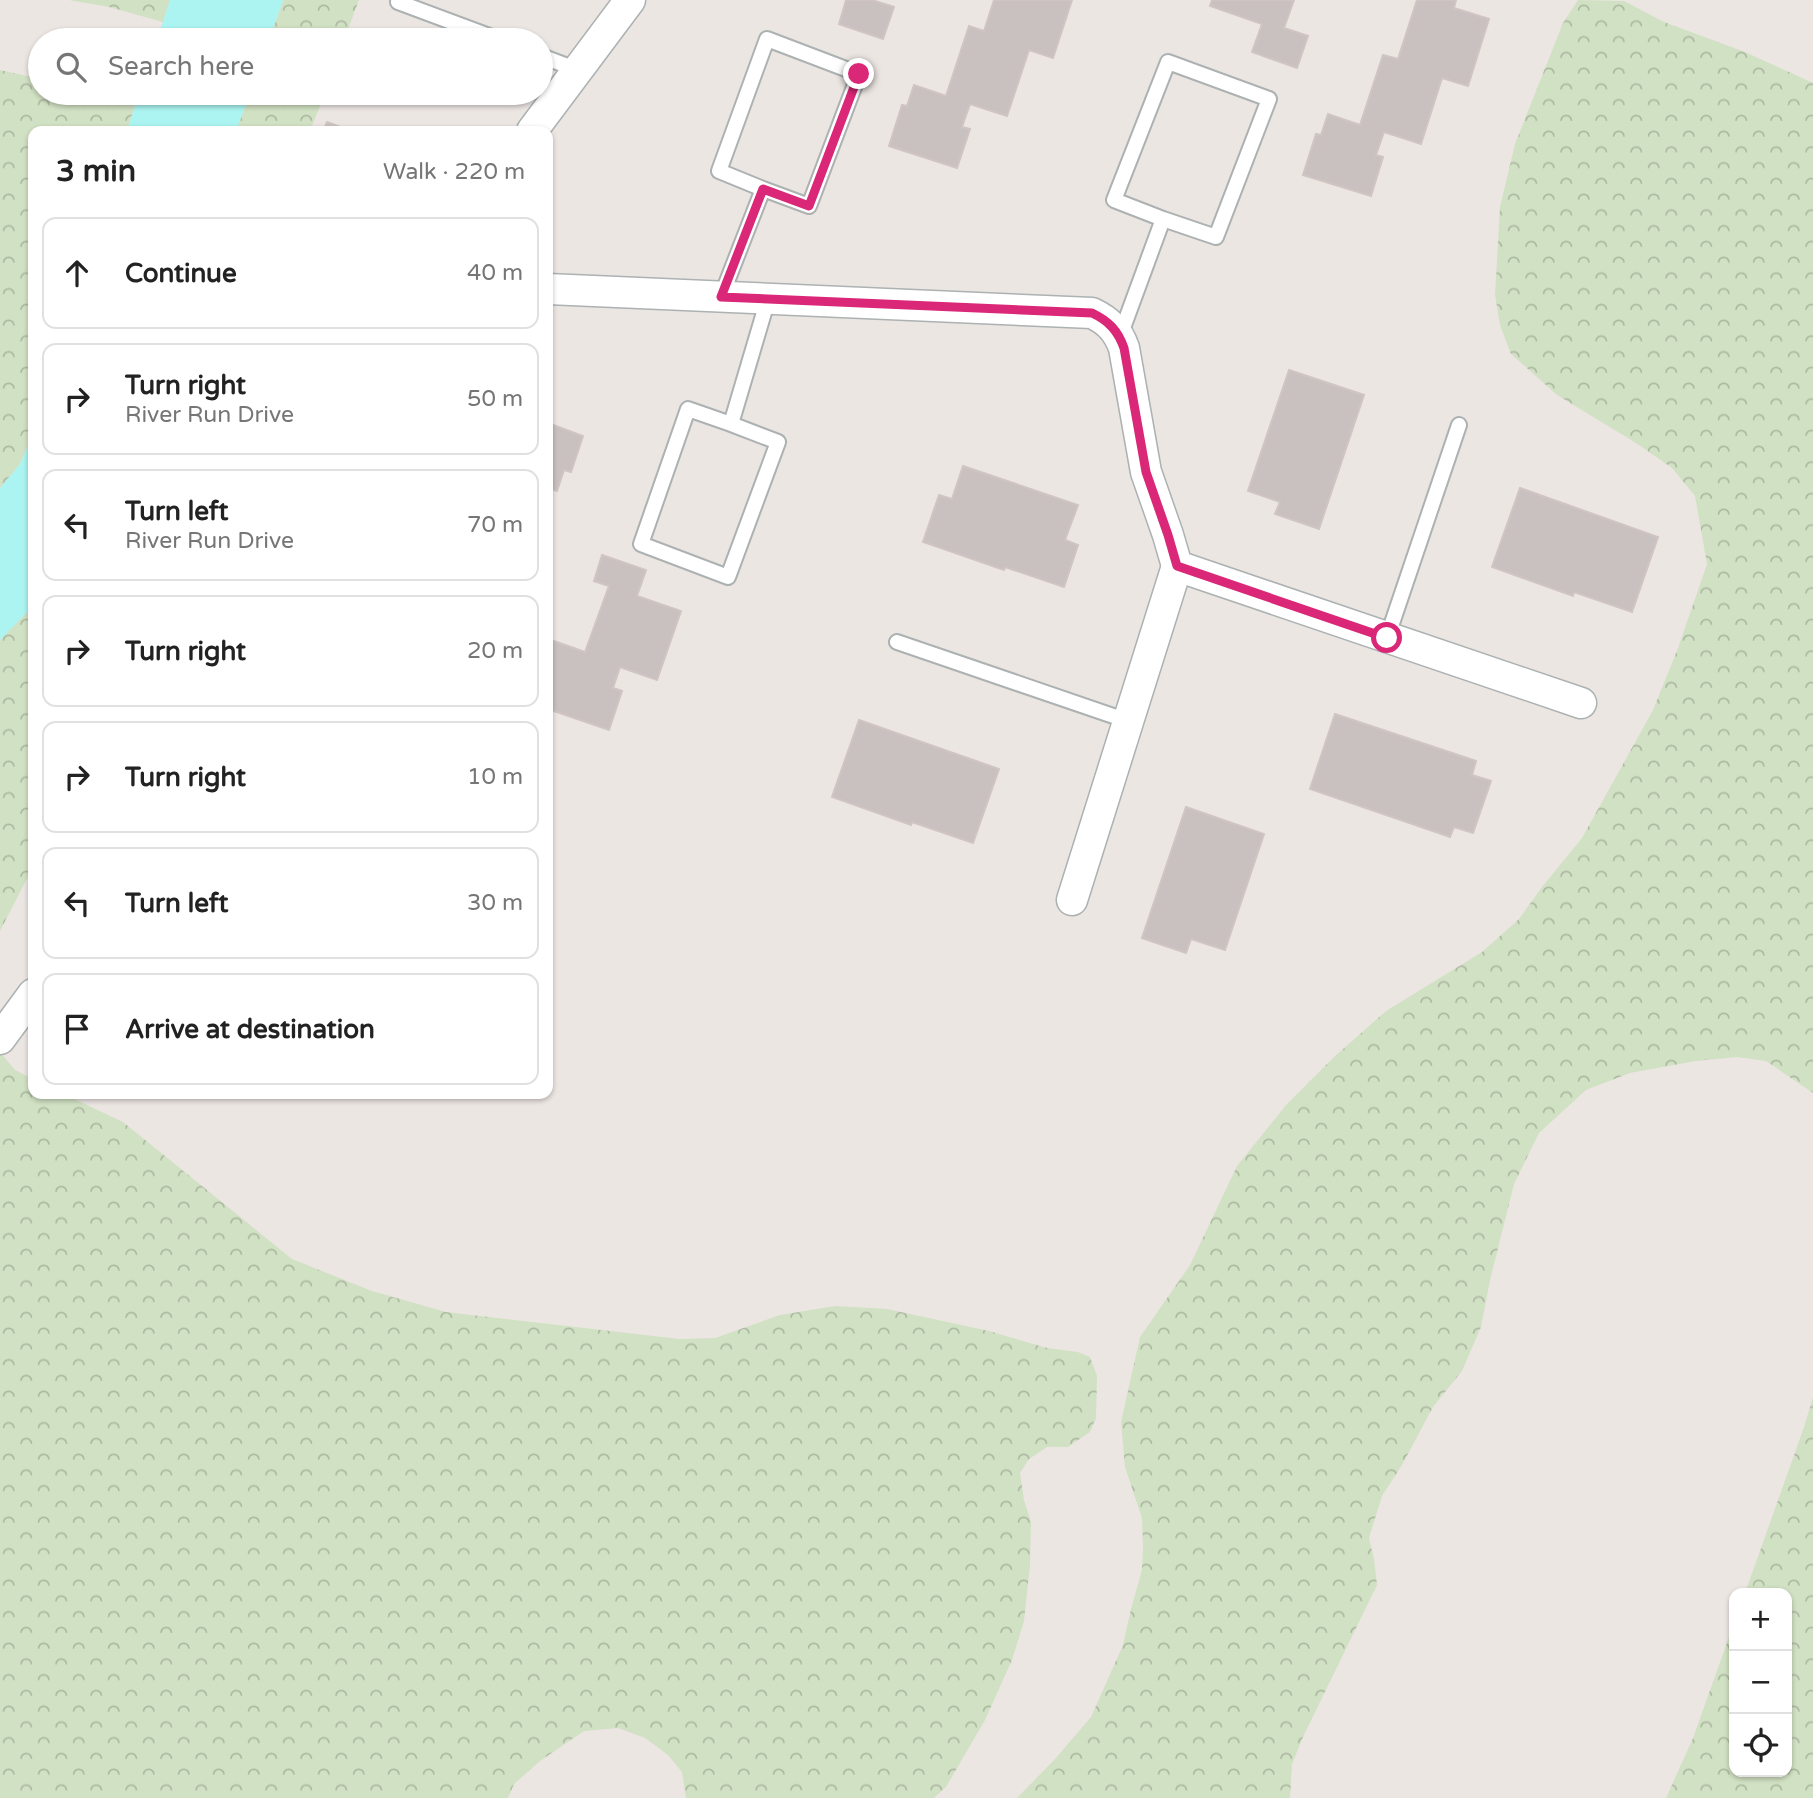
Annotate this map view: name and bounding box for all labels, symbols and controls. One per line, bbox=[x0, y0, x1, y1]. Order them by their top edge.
search box bbox=[28, 28, 553, 105]
icon: search bbox=[52, 48, 90, 86]
text: Search here bbox=[108, 51, 254, 82]
route end bbox=[843, 58, 874, 89]
text: 3 min bbox=[56, 153, 136, 190]
text: Walk · 220 m bbox=[383, 158, 525, 186]
icon: ahead bbox=[58, 254, 96, 292]
text: Continue bbox=[125, 258, 237, 289]
text: 40 m bbox=[467, 259, 523, 287]
text: Turn right bbox=[125, 370, 246, 401]
icon: right bbox=[58, 380, 96, 418]
text: 50 m bbox=[467, 385, 523, 413]
text: River Run Drive bbox=[125, 401, 294, 429]
text: Turn left bbox=[125, 496, 228, 527]
icon: left bbox=[58, 506, 96, 544]
text: 70 m bbox=[467, 511, 523, 539]
text: River Run Drive bbox=[125, 527, 294, 555]
route start bbox=[1371, 622, 1402, 653]
icon: right bbox=[58, 632, 96, 670]
text: Turn right bbox=[125, 636, 246, 667]
text: 20 m bbox=[467, 637, 523, 665]
icon: right bbox=[58, 758, 96, 796]
text: Turn right bbox=[125, 762, 246, 793]
text: 10 m bbox=[467, 763, 523, 791]
icon: left bbox=[58, 884, 96, 922]
text: Turn left bbox=[125, 888, 228, 919]
text: 30 m bbox=[467, 889, 523, 917]
icon: arrive bbox=[58, 1010, 96, 1048]
text: Arrive at destination bbox=[125, 1014, 375, 1045]
map controls bbox=[1729, 1588, 1792, 1777]
button: + bbox=[1729, 1588, 1792, 1651]
button: − bbox=[1729, 1651, 1792, 1714]
button: locate bbox=[1729, 1714, 1792, 1777]

